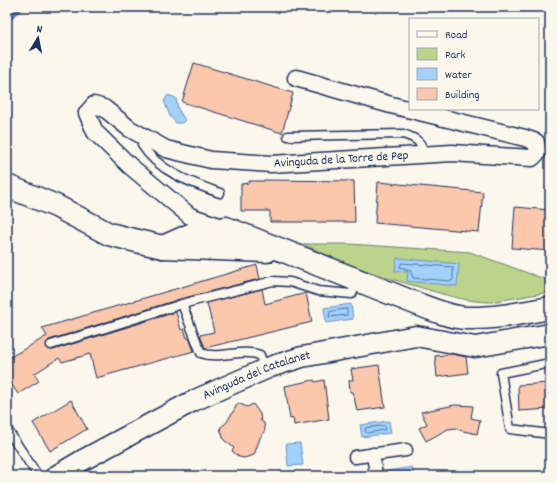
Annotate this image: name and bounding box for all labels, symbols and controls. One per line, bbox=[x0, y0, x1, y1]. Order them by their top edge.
north arrow bbox=[18, 18, 58, 58]
legend bbox=[409, 18, 539, 110]
text: N bbox=[35, 22, 44, 39]
text: Road bbox=[445, 27, 467, 44]
text: Park bbox=[445, 47, 466, 64]
text: Water bbox=[445, 67, 472, 84]
text: Building bbox=[445, 87, 480, 104]
street label: Avinguda de la Torre de Pep bbox=[273, 146, 409, 173]
street label: Avinguda del Catalanet bbox=[200, 346, 312, 405]

